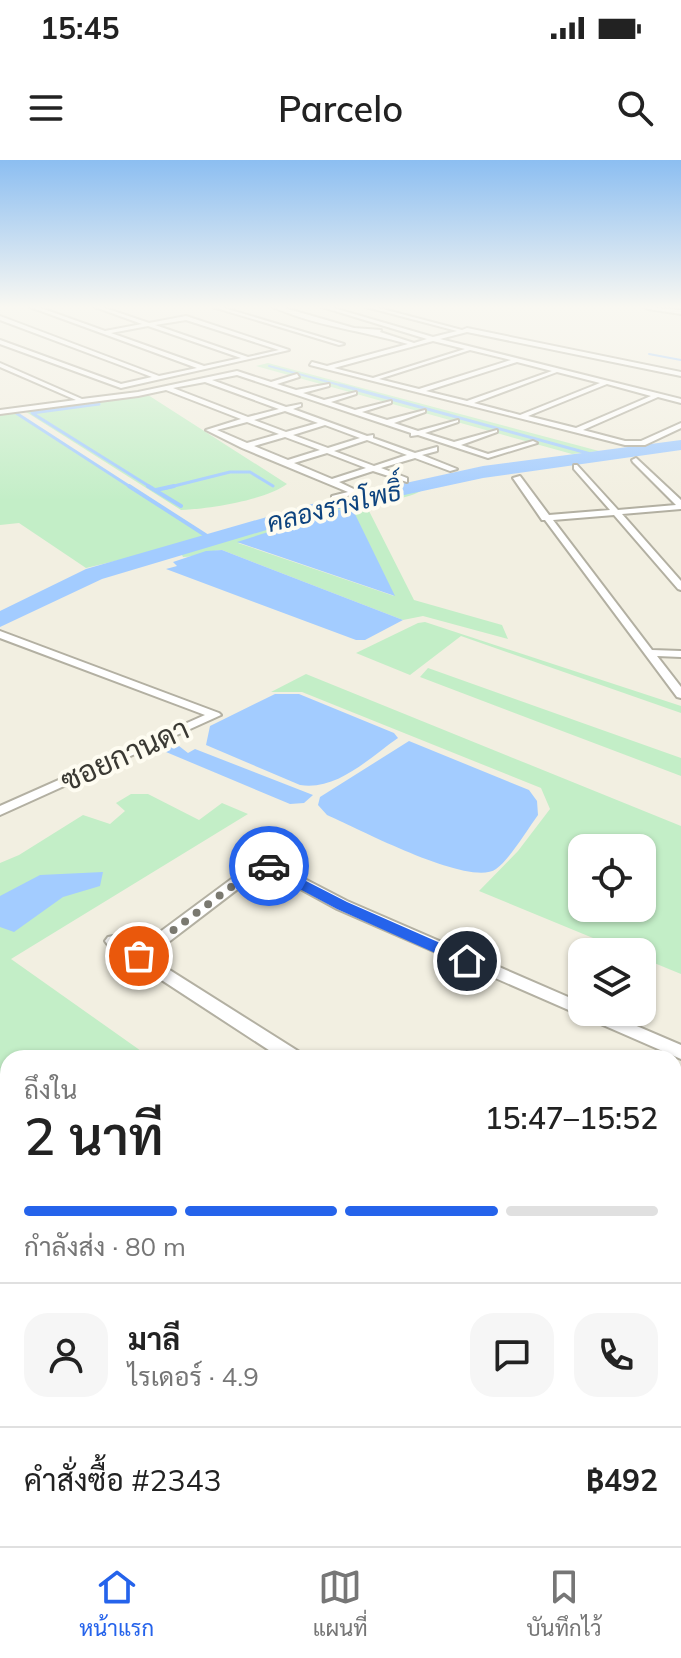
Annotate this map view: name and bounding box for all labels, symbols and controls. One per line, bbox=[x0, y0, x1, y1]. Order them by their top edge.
text: 15:45 bbox=[40, 9, 119, 47]
icon: menu bbox=[24, 86, 68, 130]
text: Parcelo bbox=[278, 86, 403, 131]
icon: search bbox=[613, 86, 657, 130]
water label: คลองรางโพธิ์ bbox=[262, 467, 409, 539]
street label: ซอยกานดา bbox=[55, 709, 195, 799]
courier bbox=[229, 826, 309, 906]
map controls bbox=[568, 834, 656, 1026]
button: locate bbox=[568, 834, 656, 922]
icon: car bbox=[247, 844, 291, 888]
pin bbox=[105, 922, 173, 990]
pin bbox=[433, 927, 501, 995]
icon: bag bbox=[117, 934, 161, 978]
button: layers bbox=[568, 938, 656, 1026]
icon: home bbox=[445, 939, 489, 983]
text: ถึงใน bbox=[24, 1073, 77, 1106]
text: 15:47–15:52 bbox=[485, 1099, 658, 1137]
text: 2 นาที bbox=[24, 1103, 164, 1168]
text: กำลังส่ง · 80 m bbox=[24, 1230, 186, 1263]
button: person bbox=[24, 1313, 108, 1397]
button: chat bbox=[470, 1313, 554, 1397]
button: phone bbox=[574, 1313, 658, 1397]
text: มาลี bbox=[128, 1320, 180, 1358]
text: ไรเดอร์ · 4.9 bbox=[128, 1360, 259, 1393]
text: คำสั่งซื้อ #2343 bbox=[24, 1461, 222, 1499]
text: ฿492 bbox=[586, 1461, 658, 1499]
tab: หน้าแรก bbox=[79, 1565, 154, 1642]
tab: แผนที่ bbox=[313, 1565, 368, 1642]
tab: บันทึกไว้ bbox=[526, 1565, 602, 1642]

